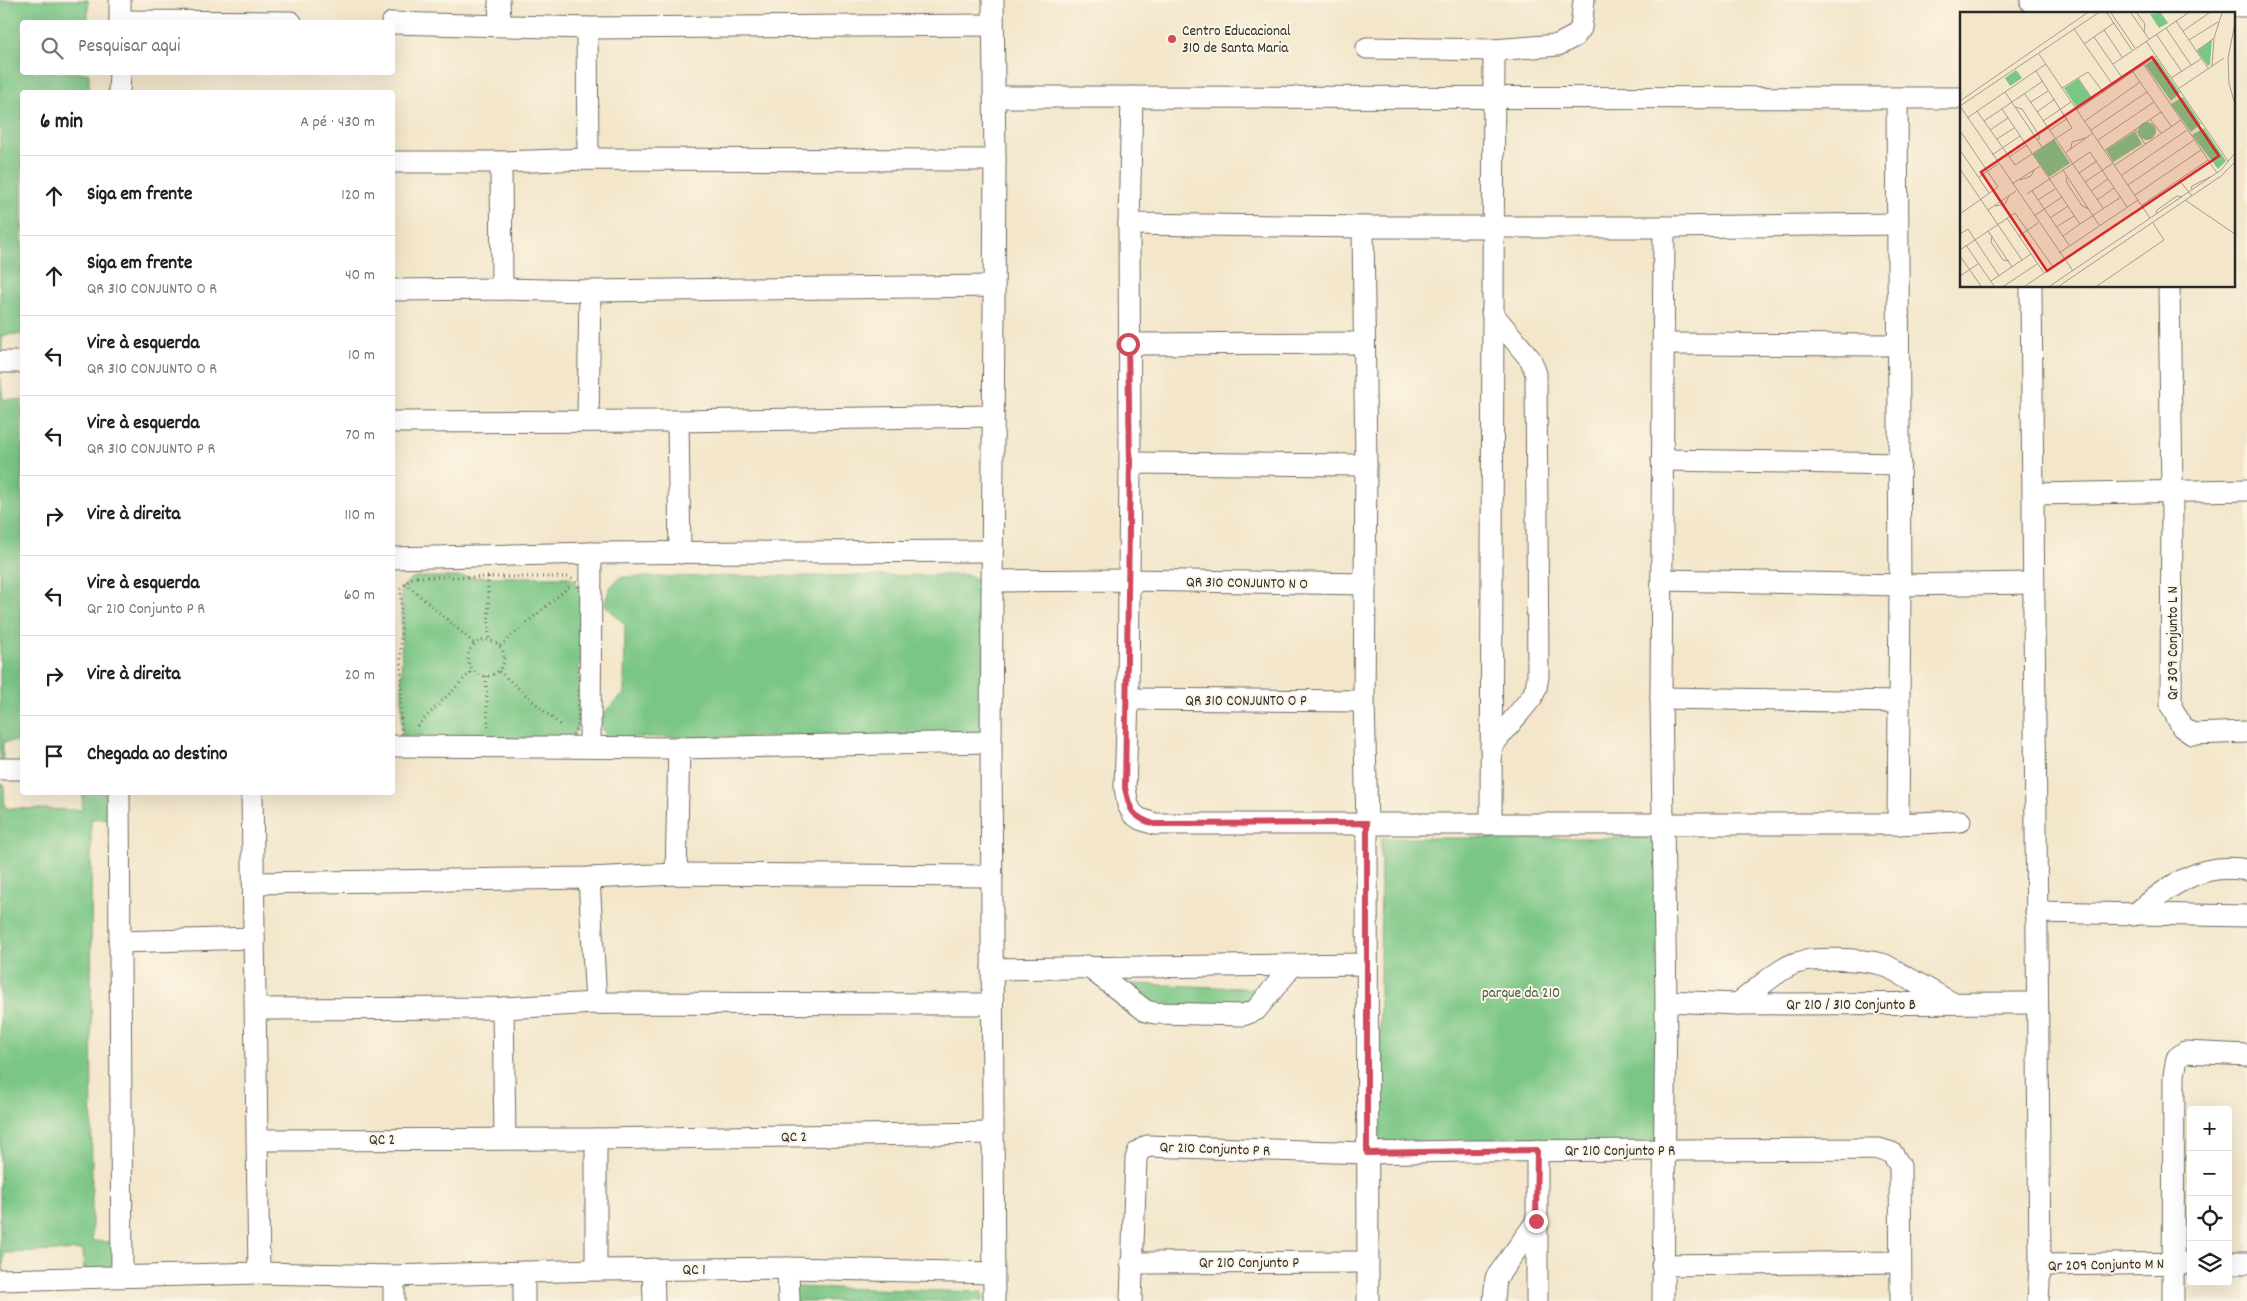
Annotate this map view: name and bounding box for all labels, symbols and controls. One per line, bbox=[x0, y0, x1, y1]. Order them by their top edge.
inset map bbox=[1960, 12, 2234, 288]
search box bbox=[20, 20, 395, 75]
place label: Centro Educacional 310 de Santa Maria bbox=[1182, 21, 1291, 60]
marker: Centro Educacional 310 de Santa Maria bbox=[1166, 33, 1178, 45]
icon: search bbox=[38, 34, 66, 62]
text: Pesquisar aqui bbox=[78, 34, 180, 61]
text: 6 min bbox=[40, 108, 83, 138]
text: A pé · 430 m bbox=[300, 111, 375, 134]
icon: ahead bbox=[40, 182, 68, 210]
text: Siga em frente bbox=[87, 182, 192, 209]
text: 120 m bbox=[341, 184, 375, 207]
text: Siga em frente bbox=[87, 251, 192, 278]
icon: ahead bbox=[40, 262, 68, 290]
text: 40 m bbox=[345, 264, 375, 287]
text: QR 310 CONJUNTO O R bbox=[87, 278, 217, 301]
text: Vire à esquerda bbox=[87, 331, 199, 358]
route start bbox=[1117, 333, 1140, 356]
icon: left bbox=[40, 342, 68, 370]
text: 10 m bbox=[348, 344, 375, 367]
text: QR 310 CONJUNTO O R bbox=[87, 358, 217, 381]
text: Vire à esquerda bbox=[87, 411, 199, 438]
icon: left bbox=[40, 422, 68, 450]
text: 70 m bbox=[345, 424, 375, 447]
text: QR 310 CONJUNTO P R bbox=[87, 438, 215, 461]
icon: right bbox=[40, 502, 68, 530]
text: Vire à direita bbox=[87, 502, 180, 529]
text: 110 m bbox=[345, 504, 375, 527]
text: Vire à esquerda bbox=[87, 571, 199, 598]
street label: QR 310 CONJUNTO N O bbox=[1186, 572, 1308, 596]
icon: left bbox=[40, 582, 68, 610]
text: 60 m bbox=[344, 584, 375, 607]
street label: Qr 309 Conjunto L N bbox=[2163, 586, 2185, 700]
text: Qr 210 Conjunto P R bbox=[87, 598, 205, 621]
icon: right bbox=[40, 662, 68, 690]
text: Vire à direita bbox=[87, 662, 180, 689]
text: 20 m bbox=[345, 664, 375, 687]
street label: QR 310 CONJUNTO O P bbox=[1185, 691, 1307, 713]
icon: arrive bbox=[40, 742, 68, 770]
text: Chegada ao destino bbox=[87, 742, 228, 769]
park label: parque da 210 bbox=[1482, 983, 1560, 1005]
street label: Qr 210 / 310 Conjunto B bbox=[1786, 995, 1916, 1017]
map controls bbox=[2187, 1106, 2232, 1286]
button: + bbox=[2187, 1106, 2232, 1151]
street label: QC 2 bbox=[781, 1127, 807, 1149]
street label: QC 2 bbox=[369, 1130, 395, 1152]
street label: Qr 210 Conjunto P R bbox=[1159, 1137, 1271, 1163]
street label: Qr 210 Conjunto P R bbox=[1565, 1141, 1675, 1163]
button: − bbox=[2187, 1151, 2232, 1196]
button: locate bbox=[2187, 1196, 2232, 1241]
route end bbox=[1525, 1210, 1548, 1233]
button: layers bbox=[2187, 1241, 2232, 1286]
street label: Qr 210 Conjunto P bbox=[1199, 1253, 1299, 1275]
street label: Qr 209 Conjunto M N bbox=[2048, 1254, 2164, 1278]
street label: QC 1 bbox=[683, 1260, 705, 1282]

